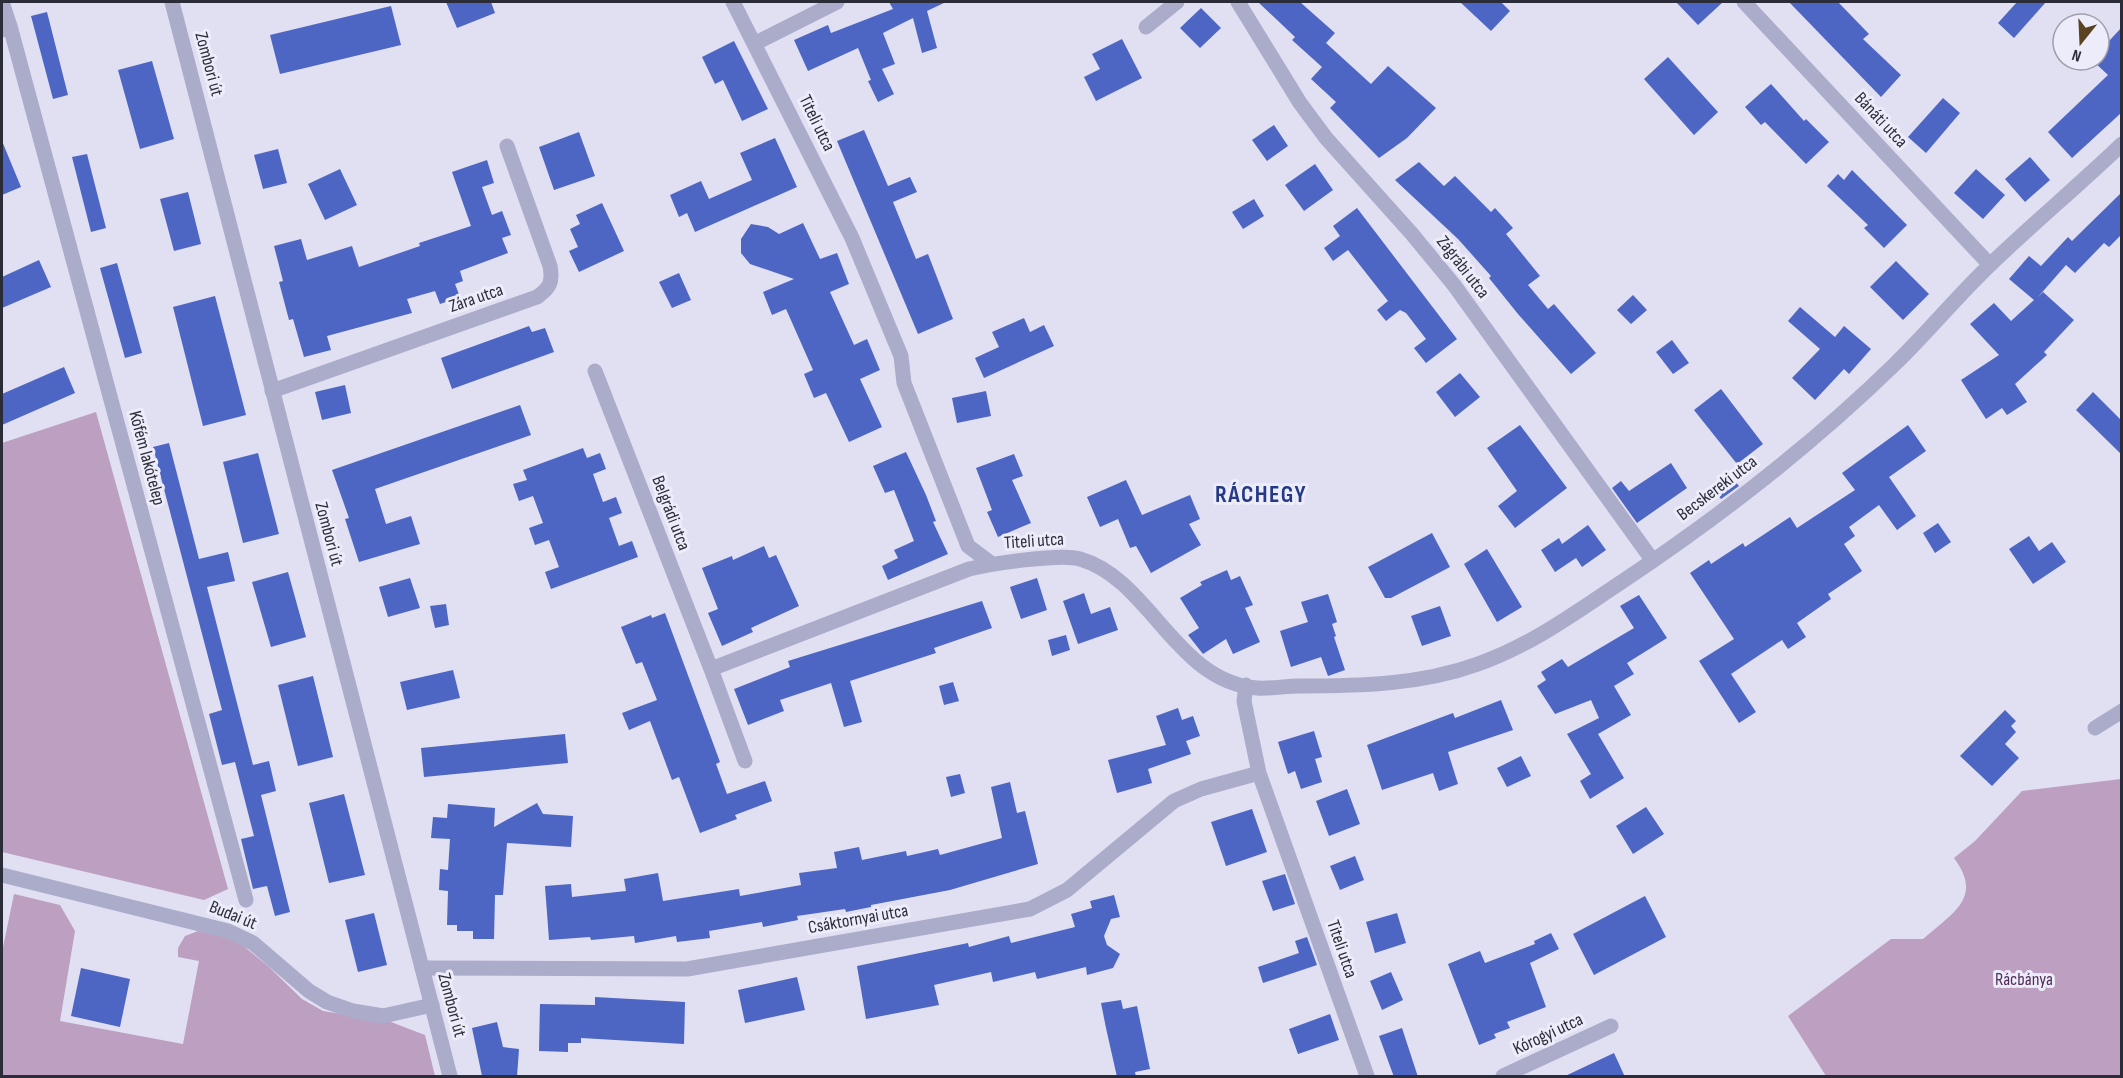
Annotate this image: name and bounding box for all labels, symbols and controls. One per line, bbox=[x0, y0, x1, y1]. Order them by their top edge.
north arrow bbox=[2051, 12, 2111, 72]
street label: Zombori út bbox=[190, 30, 228, 99]
text: N bbox=[2070, 44, 2084, 65]
street label: Bánáti utca bbox=[1850, 88, 1912, 152]
street label: Titeli utca bbox=[794, 91, 840, 155]
street label: Zágrábi utca bbox=[1432, 232, 1494, 303]
street label: Zára utca bbox=[446, 279, 506, 317]
street label: Köfém lakótelep bbox=[124, 409, 170, 507]
street label: Becskereki utca bbox=[1673, 451, 1761, 525]
street label: Belgrádi utca bbox=[647, 473, 695, 553]
district label: RÁCHEGY bbox=[1215, 480, 1307, 509]
street label: Zombori út bbox=[310, 500, 348, 569]
street label: Titeli utca bbox=[1003, 528, 1065, 554]
street label: Budai út bbox=[206, 896, 260, 934]
street label: Csáktornyai utca bbox=[806, 900, 910, 938]
street label: Titeli utca bbox=[1322, 917, 1362, 981]
park label: Rácbánya bbox=[1995, 969, 2053, 990]
street label: Zombori út bbox=[433, 971, 471, 1040]
street label: Kórogyi utca bbox=[1510, 1009, 1586, 1059]

